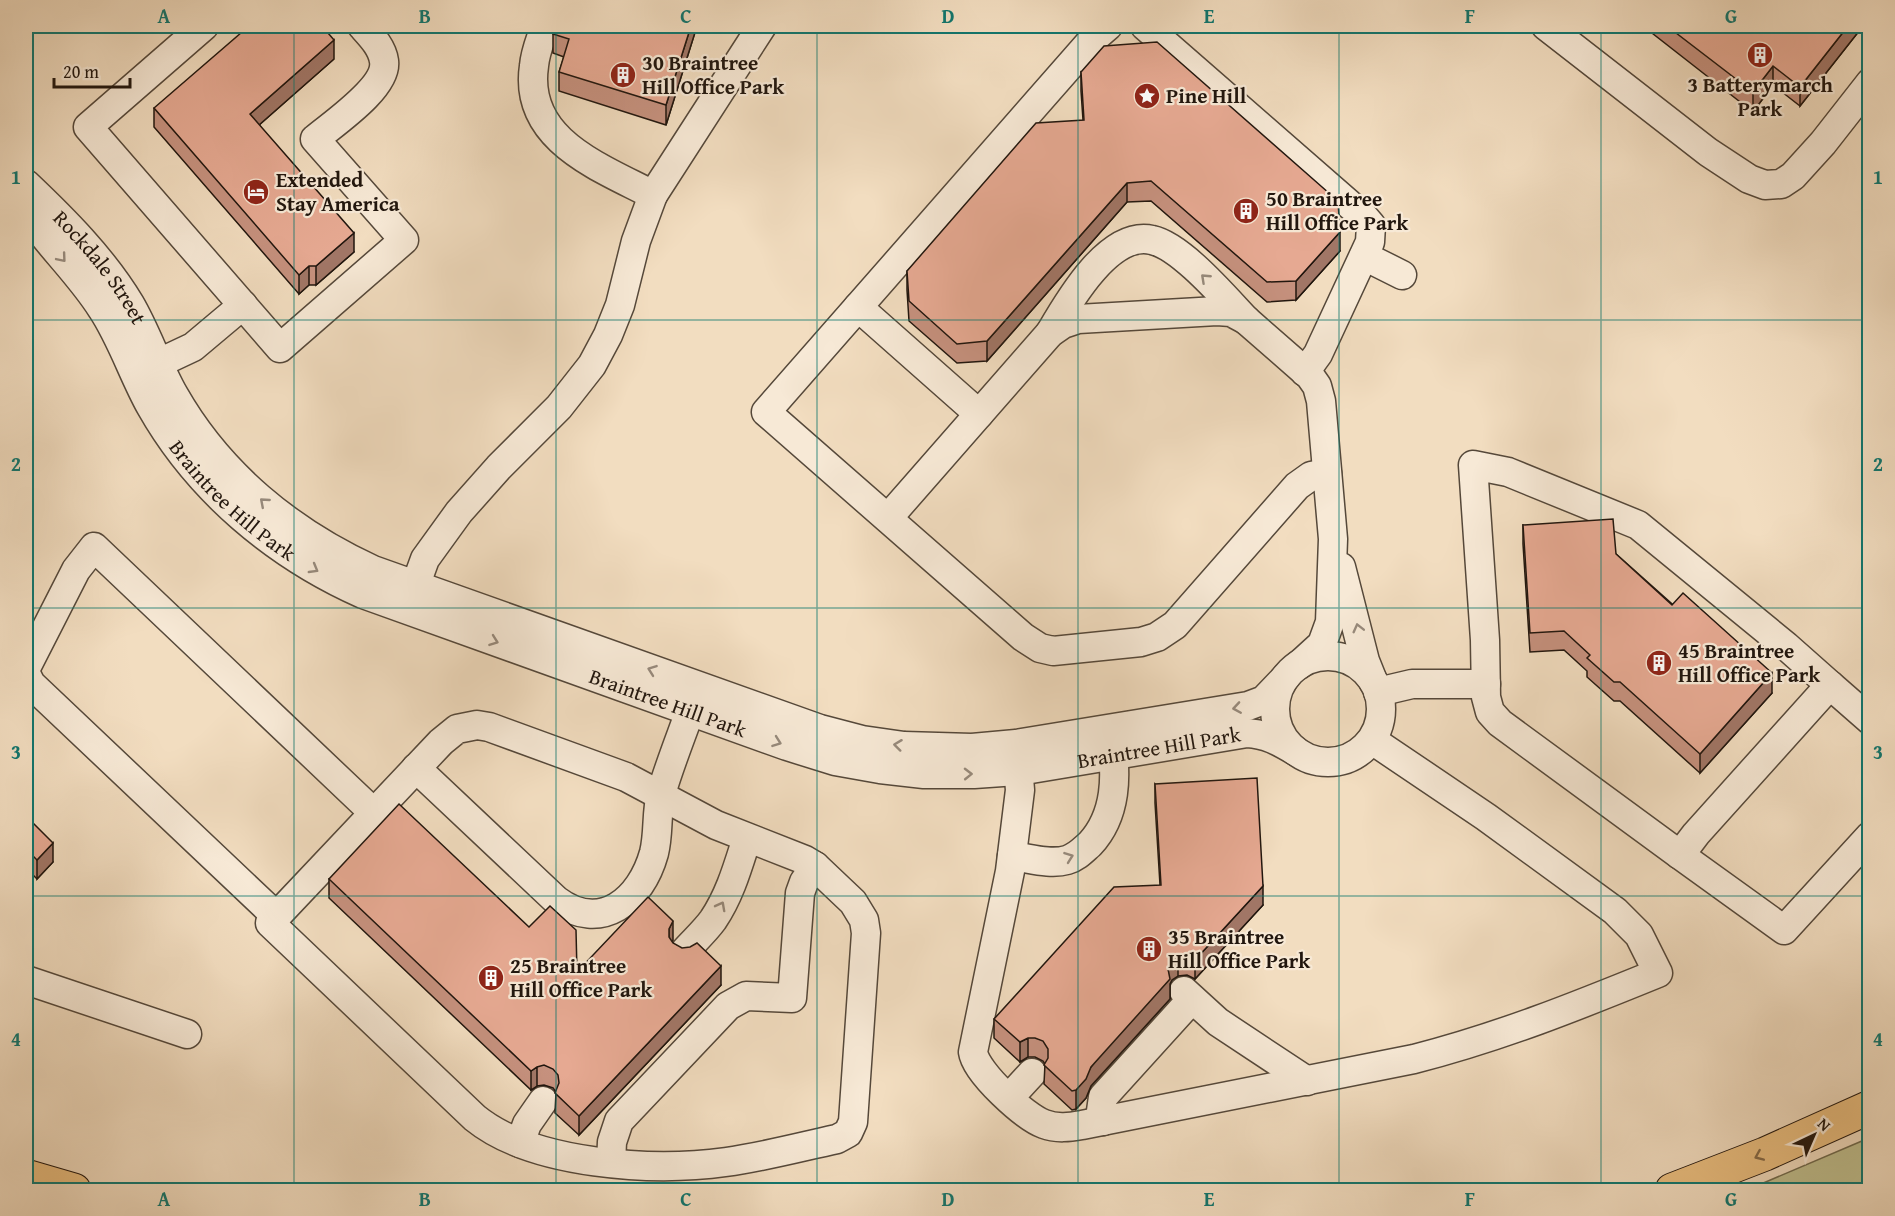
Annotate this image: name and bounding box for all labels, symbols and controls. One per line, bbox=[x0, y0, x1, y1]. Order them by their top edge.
text: A bbox=[158, 1, 171, 30]
text: B bbox=[419, 1, 431, 30]
text: C bbox=[680, 1, 692, 30]
text: D bbox=[941, 1, 955, 30]
text: E bbox=[1204, 1, 1215, 30]
text: F bbox=[1465, 1, 1475, 30]
text: G bbox=[1725, 1, 1737, 30]
building icon: 3 Batterymarch Park bbox=[1745, 40, 1775, 70]
place label: 30 Braintree Hill Office Park bbox=[642, 47, 785, 102]
scale bar bbox=[54, 51, 130, 89]
text: 20 m bbox=[63, 58, 99, 85]
building icon: 30 Braintree Hill Office Park bbox=[608, 60, 638, 90]
place label: 3 Batterymarch Park bbox=[1687, 69, 1833, 124]
place label: Pine Hill bbox=[1166, 80, 1247, 111]
place icon: Pine Hill bbox=[1132, 81, 1162, 111]
text: 1 bbox=[11, 162, 21, 191]
text: 1 bbox=[1873, 162, 1883, 191]
place label: Extended Stay America bbox=[276, 164, 400, 219]
hotel icon: Extended Stay America bbox=[241, 177, 271, 207]
place label: 50 Braintree Hill Office Park bbox=[1266, 183, 1409, 238]
building icon: 50 Braintree Hill Office Park bbox=[1231, 196, 1261, 226]
street label: Rockdale Street bbox=[46, 203, 155, 330]
one-way arrow bbox=[54, 251, 65, 262]
one-way arrow bbox=[1201, 274, 1211, 285]
street label: Braintree Hill Park bbox=[162, 433, 302, 568]
text: 2 bbox=[11, 449, 21, 478]
text: 2 bbox=[1873, 449, 1883, 478]
one-way arrow bbox=[260, 498, 271, 509]
one-way arrow bbox=[308, 562, 318, 573]
one-way arrow bbox=[1352, 623, 1365, 633]
one-way arrow bbox=[489, 634, 499, 647]
place label: 45 Braintree Hill Office Park bbox=[1678, 635, 1821, 690]
building icon: 45 Braintree Hill Office Park bbox=[1644, 648, 1674, 678]
street label: Braintree Hill Park bbox=[585, 660, 751, 745]
one-way arrow bbox=[647, 664, 658, 677]
one-way arrow bbox=[1232, 702, 1242, 714]
street label: Braintree Hill Park bbox=[1075, 718, 1243, 776]
one-way arrow bbox=[771, 735, 782, 748]
text: 3 bbox=[11, 737, 21, 766]
text: 3 bbox=[1873, 737, 1883, 766]
one-way arrow bbox=[894, 740, 903, 752]
one-way arrow bbox=[963, 768, 972, 780]
one-way arrow bbox=[1064, 852, 1074, 865]
one-way arrow bbox=[714, 901, 725, 912]
place label: 35 Braintree Hill Office Park bbox=[1168, 921, 1311, 976]
building icon: 35 Braintree Hill Office Park bbox=[1134, 934, 1164, 964]
place label: 25 Braintree Hill Office Park bbox=[510, 950, 653, 1005]
building icon: 25 Braintree Hill Office Park bbox=[476, 963, 506, 993]
text: 4 bbox=[11, 1024, 21, 1053]
text: 4 bbox=[1873, 1024, 1883, 1053]
north arrow bbox=[1784, 1105, 1844, 1165]
text: N bbox=[1812, 1112, 1837, 1137]
one-way arrow bbox=[1754, 1149, 1765, 1161]
text: A bbox=[158, 1184, 171, 1213]
text: B bbox=[419, 1184, 431, 1213]
text: C bbox=[680, 1184, 692, 1213]
text: D bbox=[941, 1184, 955, 1213]
text: E bbox=[1204, 1184, 1215, 1213]
text: F bbox=[1465, 1184, 1475, 1213]
text: G bbox=[1725, 1184, 1737, 1213]

